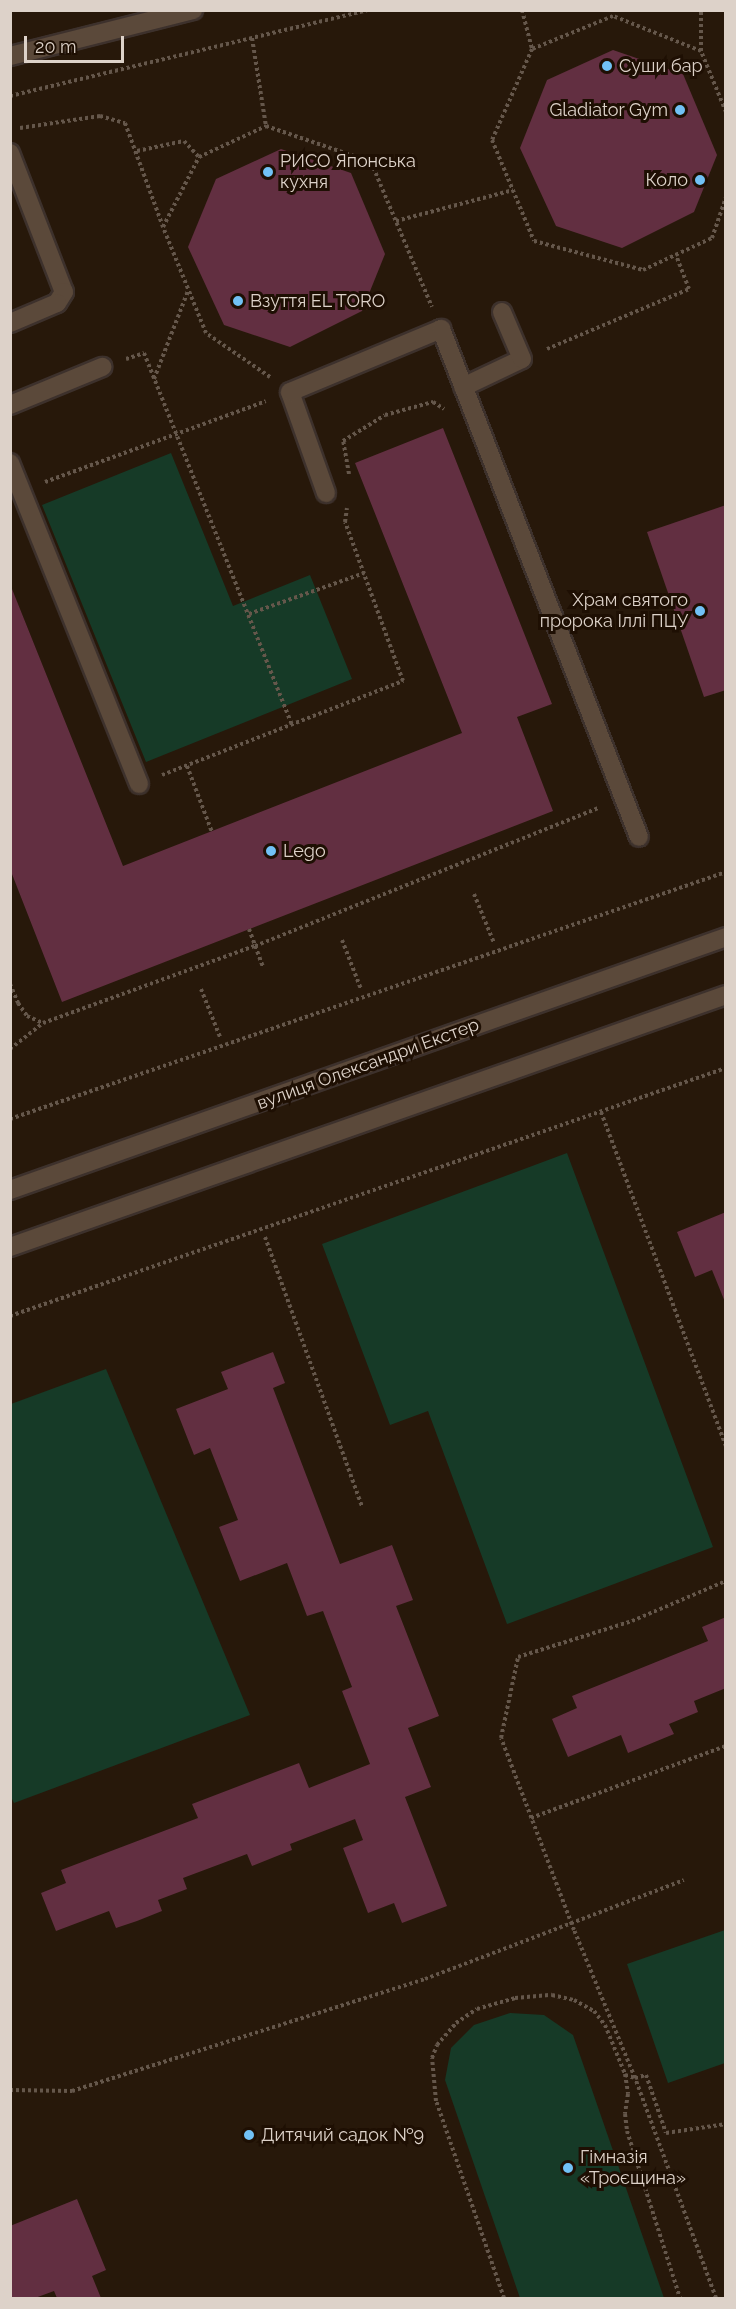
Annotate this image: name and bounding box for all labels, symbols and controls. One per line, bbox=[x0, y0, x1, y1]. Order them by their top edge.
scale bar bbox=[27, 24, 128, 62]
text: 20 m bbox=[35, 36, 77, 57]
place label: Суши бар bbox=[619, 55, 703, 77]
marker: Суши бар bbox=[600, 59, 614, 73]
place label: Gladiator Gym bbox=[549, 99, 668, 121]
marker: Gladiator Gym bbox=[673, 103, 687, 117]
place label: РИСО Японська кухня bbox=[280, 151, 416, 194]
marker: РИСО Японська кухня bbox=[261, 165, 275, 179]
place label: Коло bbox=[645, 169, 688, 191]
marker: Коло bbox=[693, 173, 707, 187]
place label: Взуття EL TORO bbox=[250, 290, 386, 312]
marker: Взуття EL TORO bbox=[231, 294, 245, 308]
place label: Храм святого пророка Іллі ПЦУ bbox=[540, 590, 688, 632]
marker: Храм святого пророка Іллі ПЦУ bbox=[693, 604, 707, 618]
place label: Lego bbox=[283, 840, 326, 862]
marker: Lego bbox=[264, 844, 278, 858]
street label: вулиця Олександри Екстер bbox=[254, 1014, 482, 1114]
place label: Дитячий садок №9 bbox=[261, 2124, 424, 2146]
marker: Дитячий садок №9 bbox=[242, 2128, 256, 2142]
place label: Гімназія «Троєщина» bbox=[580, 2147, 686, 2190]
marker: Гімназія «Троєщина» bbox=[561, 2161, 575, 2175]

